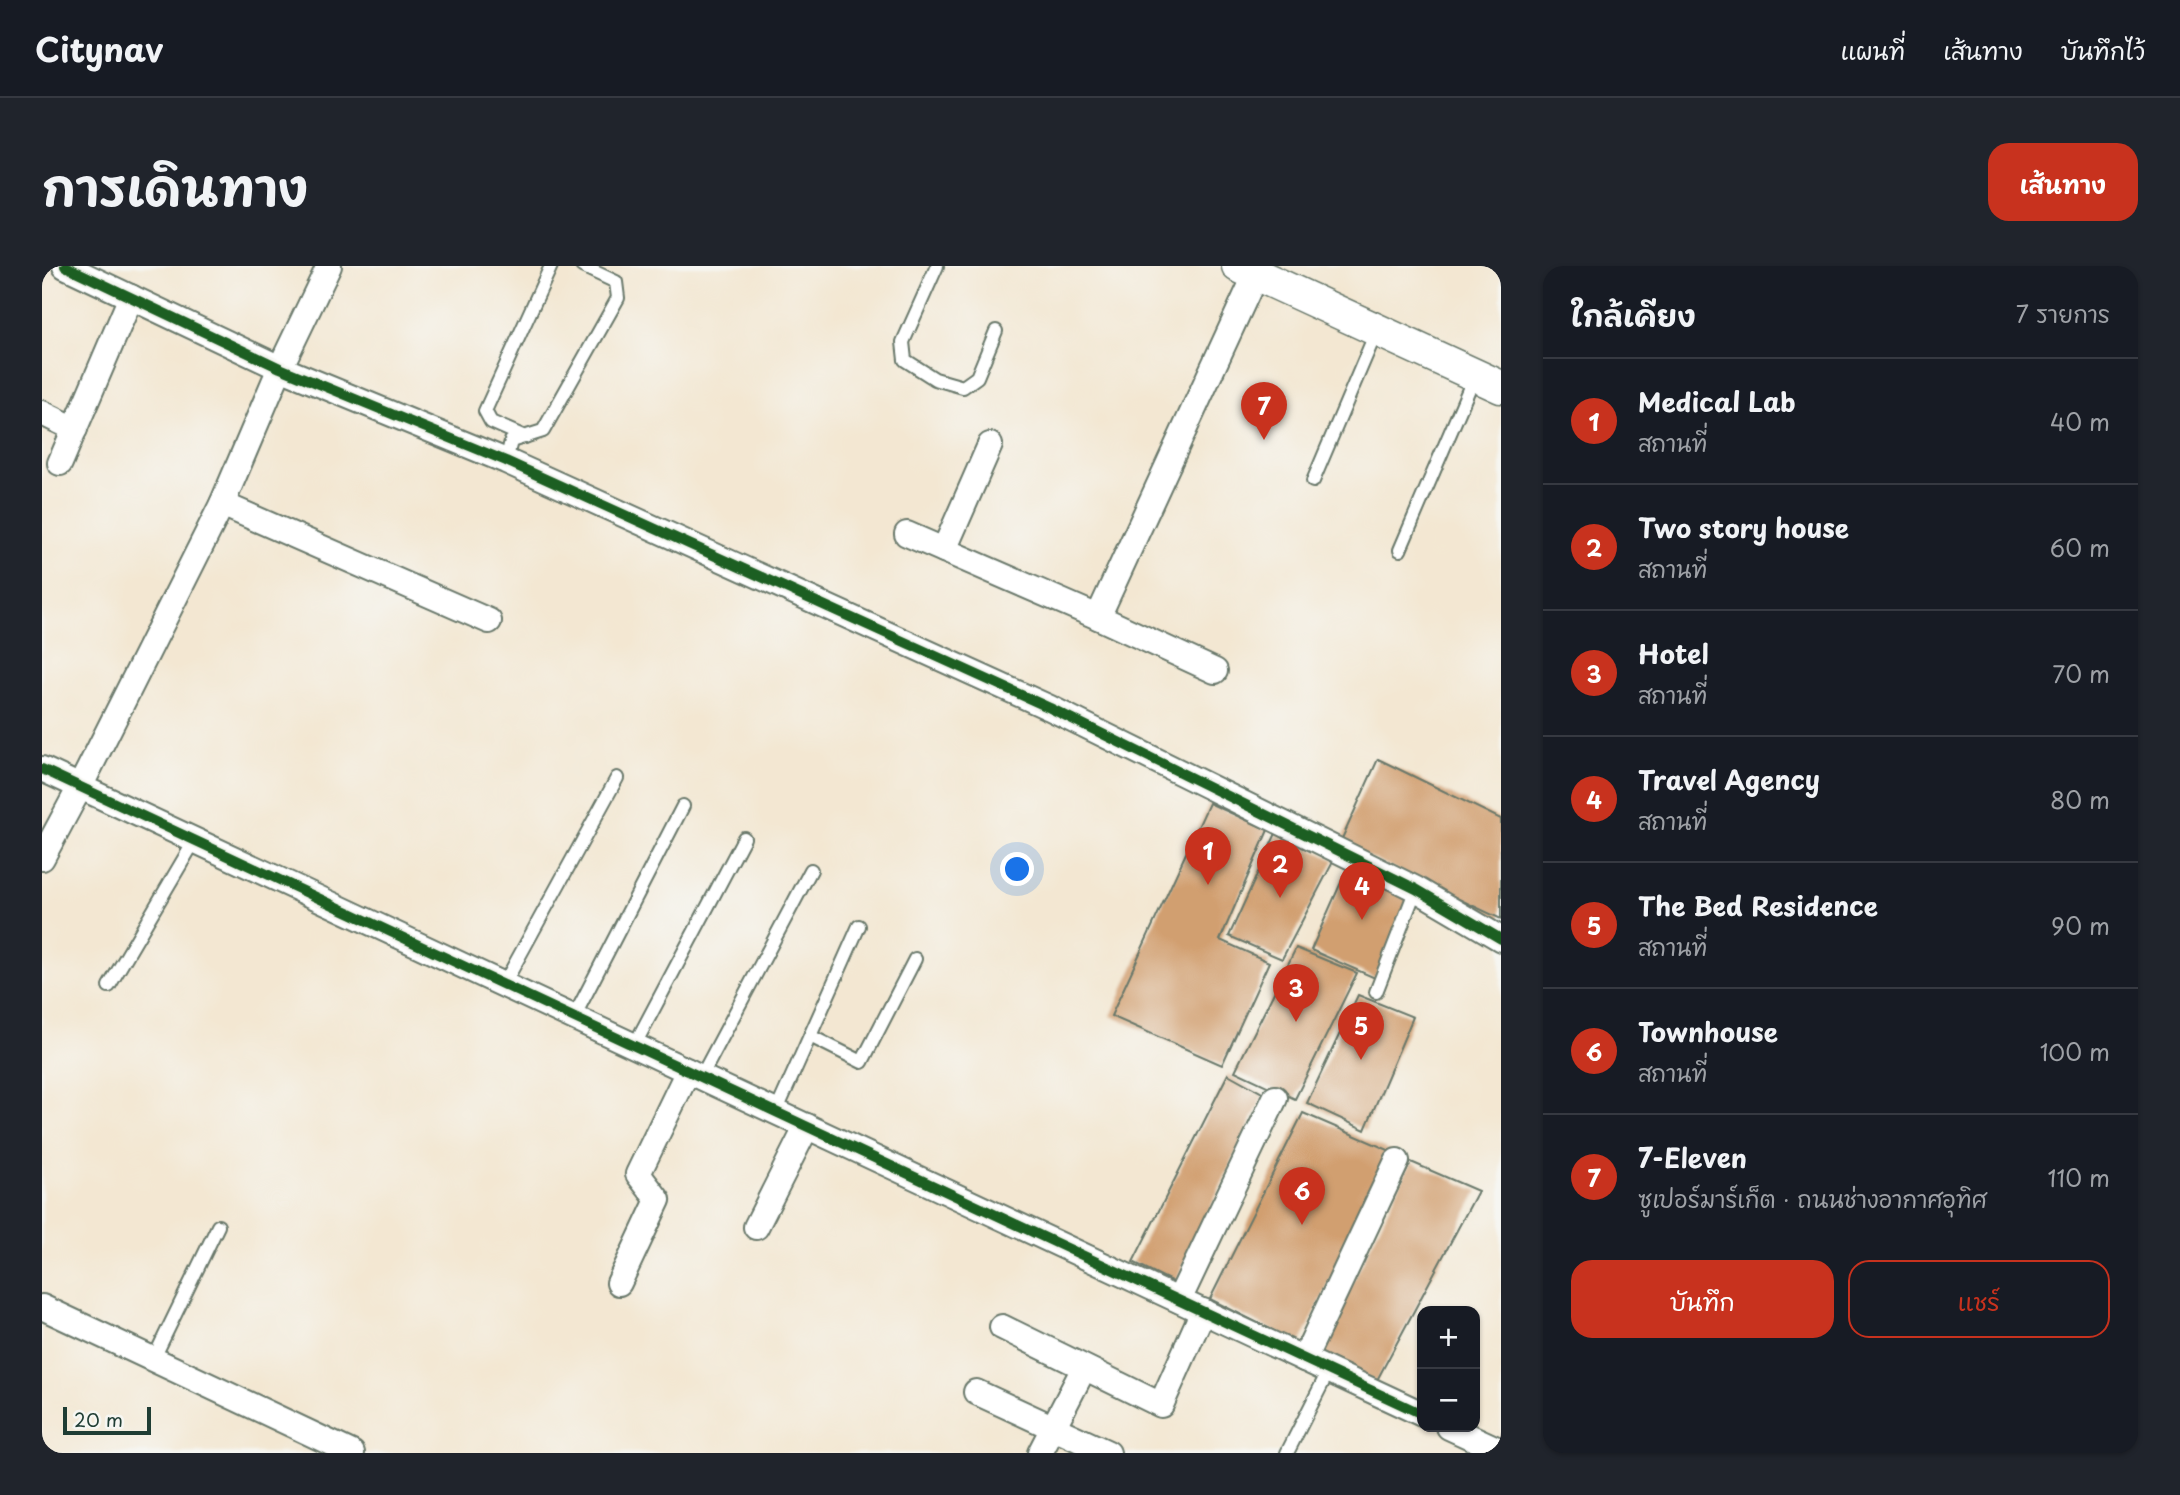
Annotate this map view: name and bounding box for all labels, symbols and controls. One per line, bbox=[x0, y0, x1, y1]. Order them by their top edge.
text: Citynav bbox=[35, 23, 163, 73]
text: แผนที่ bbox=[1840, 32, 1905, 68]
text: เส้นทาง bbox=[1943, 32, 2023, 68]
text: บันทึกไว้ bbox=[2061, 32, 2145, 68]
button: เส้นทาง bbox=[1988, 143, 2138, 221]
text: การเดินทาง bbox=[42, 149, 308, 223]
text: ใกล้เคียง bbox=[1571, 292, 1696, 337]
text: 7 รายการ bbox=[2016, 296, 2110, 331]
pin: 7 bbox=[1241, 382, 1287, 440]
text: Medical Lab bbox=[1638, 382, 1796, 421]
text: 1 bbox=[1589, 404, 1600, 439]
text: 40 m bbox=[2050, 404, 2110, 439]
text: สถานที่ bbox=[1638, 425, 1707, 460]
text: Two story house bbox=[1638, 508, 1849, 547]
text: 2 bbox=[1586, 530, 1602, 565]
text: 60 m bbox=[2050, 530, 2110, 565]
text: สถานที่ bbox=[1638, 551, 1707, 586]
text: Hotel bbox=[1638, 634, 1709, 673]
text: 3 bbox=[1586, 656, 1602, 691]
text: 70 m bbox=[2052, 656, 2110, 691]
text: สถานที่ bbox=[1638, 677, 1707, 712]
text: Travel Agency bbox=[1638, 760, 1820, 799]
text: 4 bbox=[1586, 782, 1602, 817]
text: 80 m bbox=[2050, 782, 2110, 817]
text: สถานที่ bbox=[1638, 803, 1707, 838]
pin: 1 bbox=[1185, 827, 1231, 885]
pin: 2 bbox=[1257, 840, 1303, 898]
your location bbox=[1000, 852, 1034, 886]
pin: 4 bbox=[1339, 862, 1385, 920]
text: The Bed Residence bbox=[1638, 886, 1878, 925]
text: 5 bbox=[1587, 908, 1601, 943]
text: 90 m bbox=[2051, 908, 2110, 943]
text: สถานที่ bbox=[1638, 929, 1707, 964]
pin: 3 bbox=[1273, 964, 1319, 1022]
pin: 5 bbox=[1338, 1002, 1384, 1060]
text: Townhouse bbox=[1638, 1012, 1778, 1051]
text: 6 bbox=[1586, 1034, 1602, 1069]
text: 100 m bbox=[2040, 1034, 2110, 1069]
text: สถานที่ bbox=[1638, 1055, 1707, 1090]
text: 7-Eleven bbox=[1638, 1138, 1747, 1177]
text: 7 bbox=[1587, 1160, 1601, 1195]
text: 110 m bbox=[2048, 1160, 2110, 1195]
pin: 6 bbox=[1279, 1167, 1325, 1225]
text: ซูเปอร์มาร์เก็ต · ถนนช่างอากาศอุทิศ bbox=[1638, 1181, 1986, 1216]
button: บันทึก bbox=[1571, 1260, 1834, 1338]
button: แชร์ bbox=[1848, 1260, 2110, 1338]
map controls bbox=[1417, 1306, 1480, 1432]
button: + bbox=[1417, 1306, 1480, 1369]
button: − bbox=[1417, 1369, 1480, 1432]
scale bar bbox=[63, 1404, 150, 1436]
text: 20 m bbox=[74, 1405, 123, 1433]

